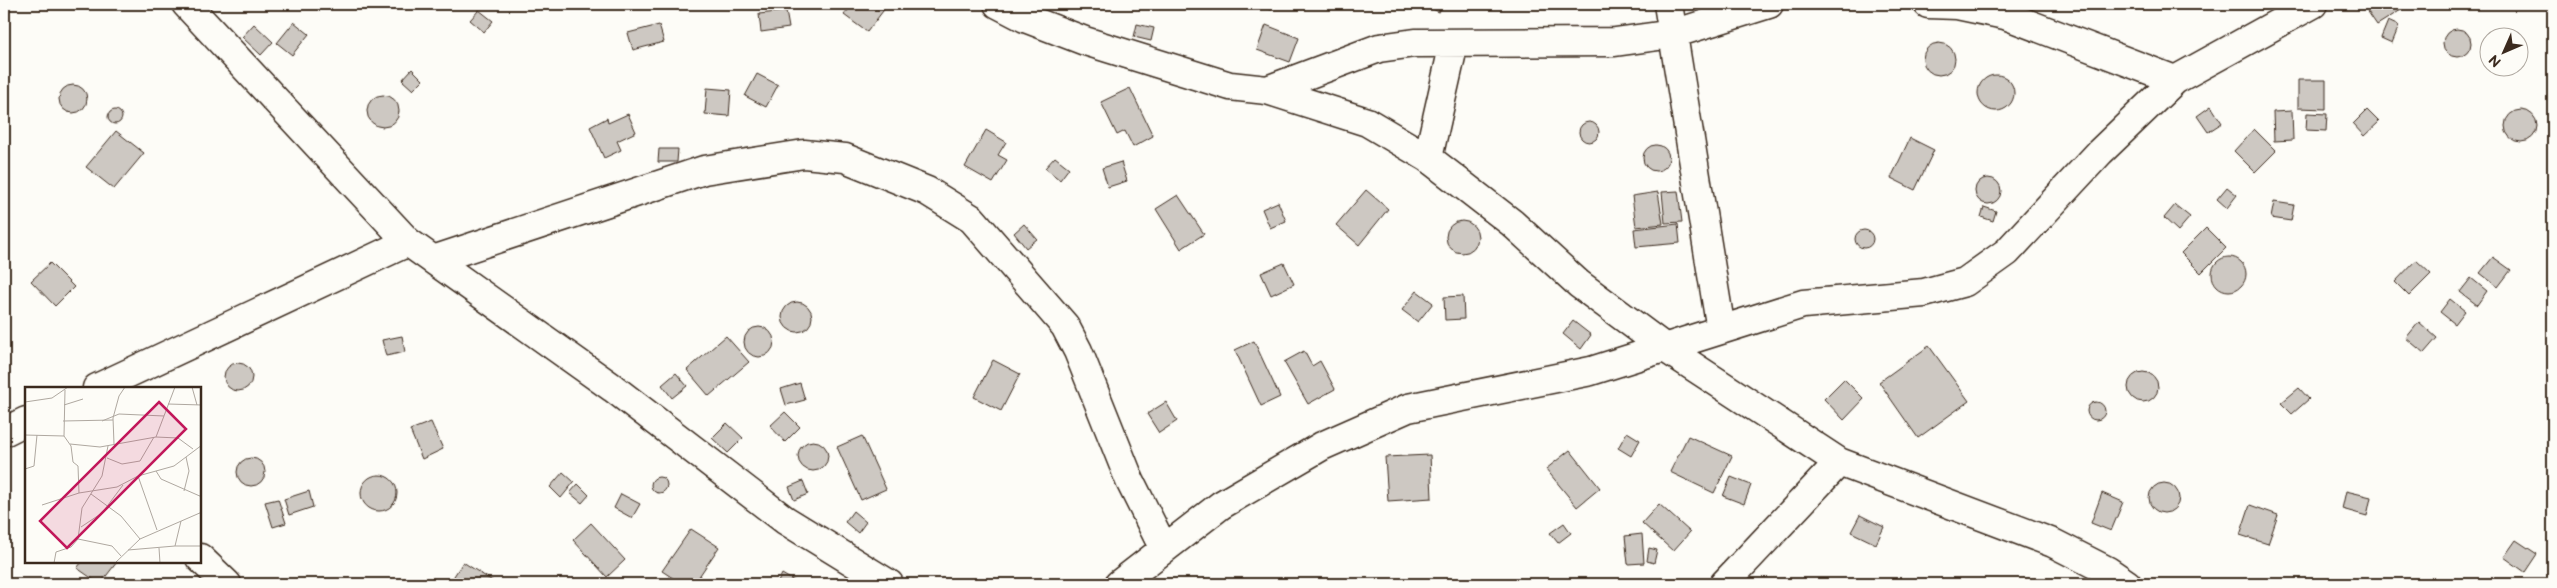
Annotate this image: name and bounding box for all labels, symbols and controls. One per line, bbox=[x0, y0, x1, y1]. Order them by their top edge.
north arrow bbox=[2480, 28, 2530, 78]
text: N bbox=[2485, 51, 2505, 71]
inset map bbox=[25, 387, 201, 563]

